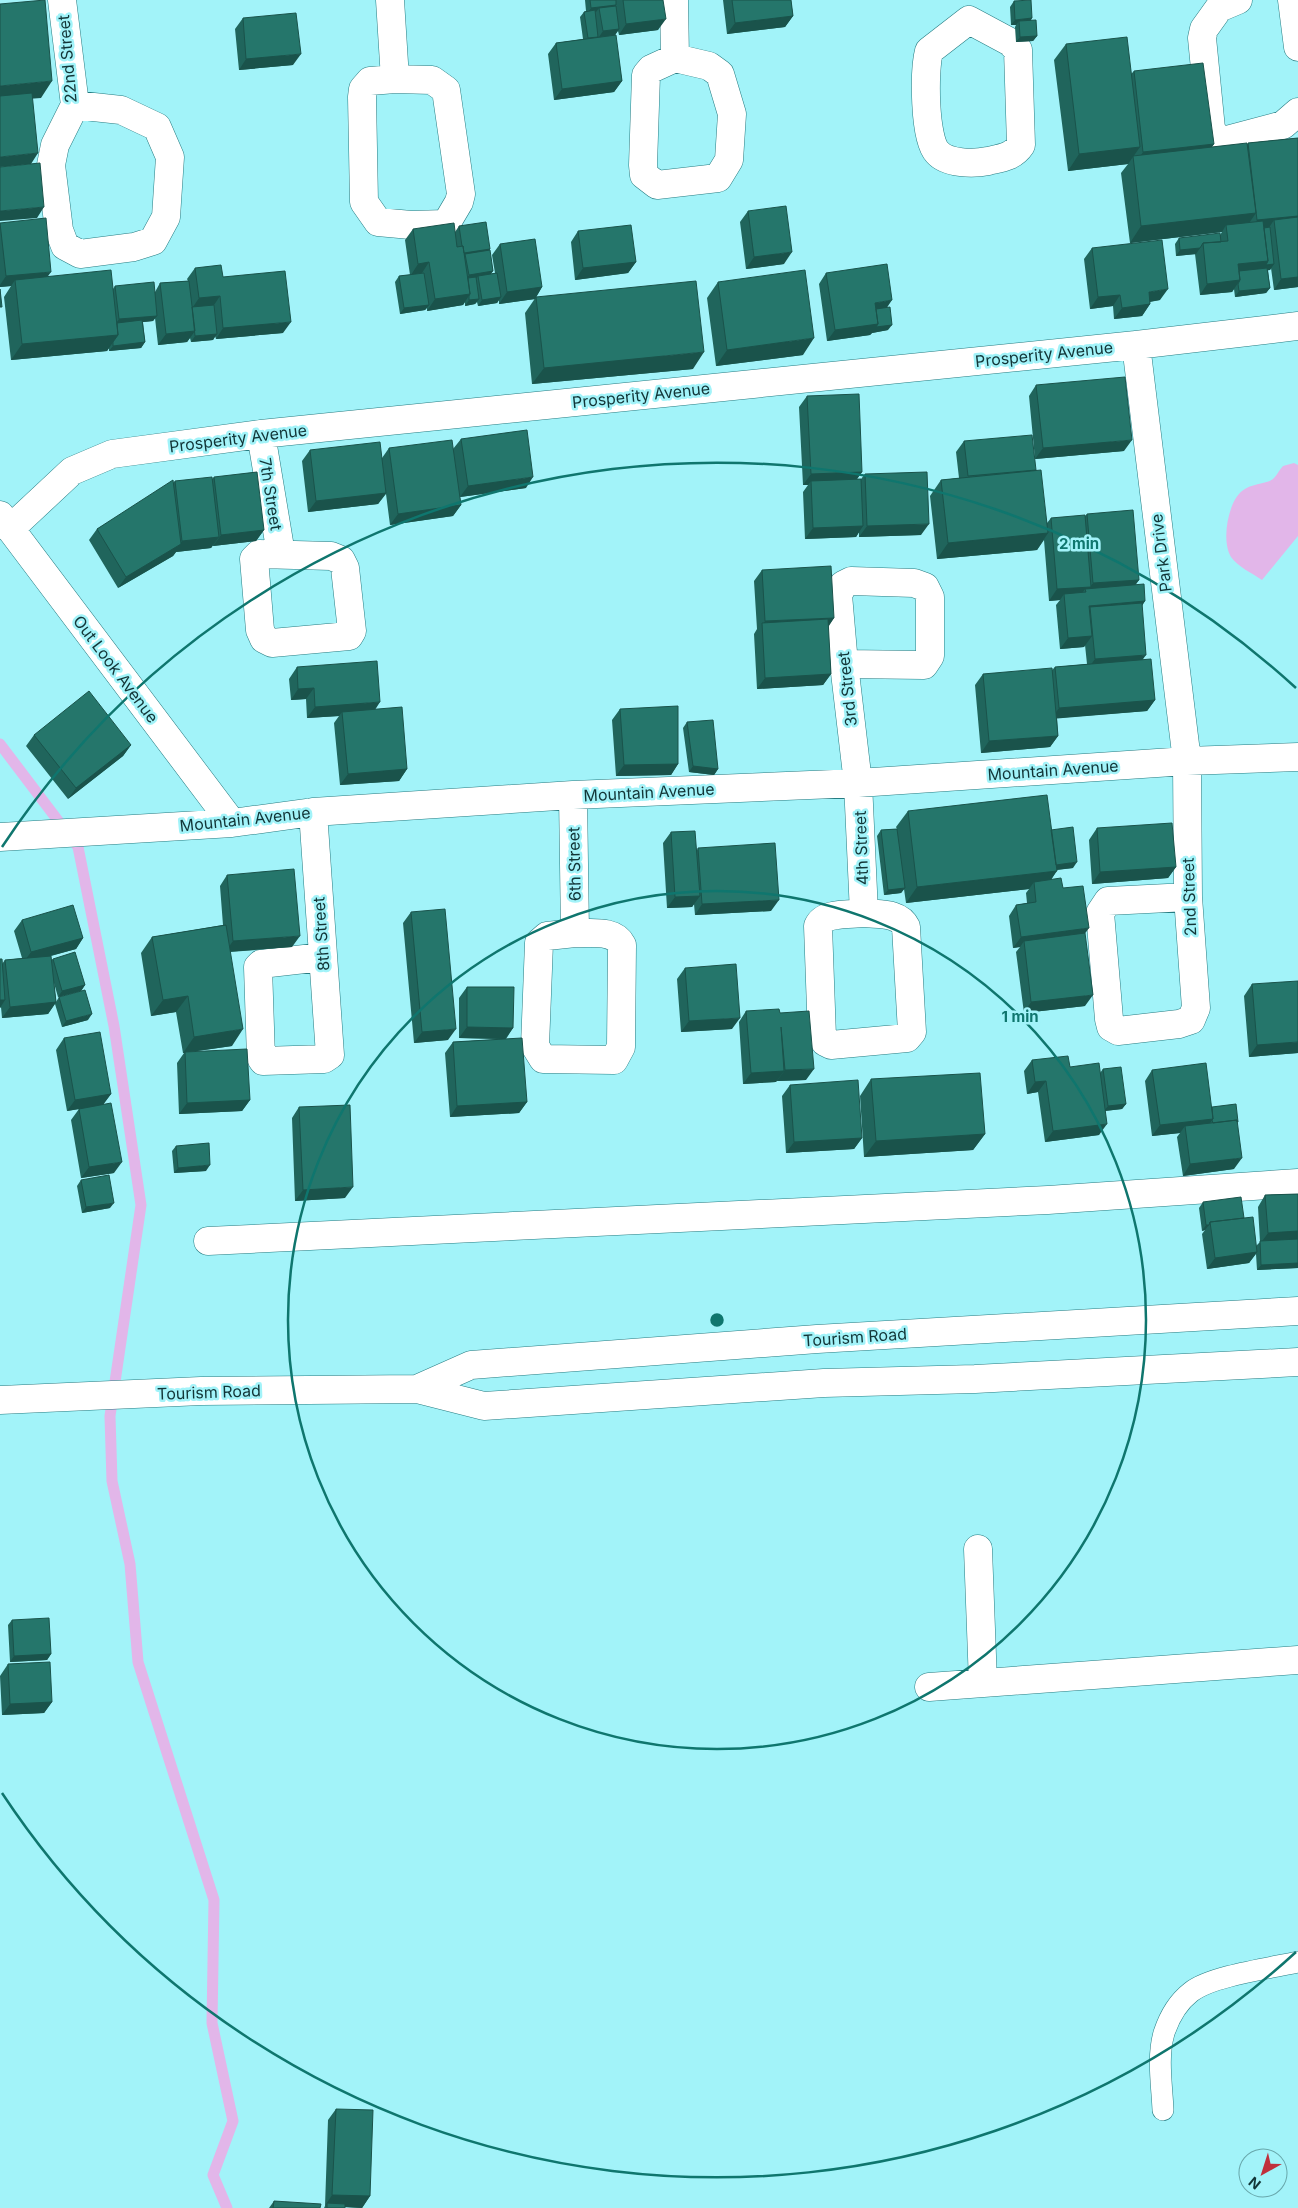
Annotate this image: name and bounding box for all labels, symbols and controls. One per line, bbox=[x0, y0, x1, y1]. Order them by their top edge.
street label: 22nd Street bbox=[53, 14, 81, 104]
street label: Prosperity Avenue bbox=[974, 337, 1114, 371]
street label: Prosperity Avenue bbox=[571, 378, 711, 412]
street label: Prosperity Avenue bbox=[168, 420, 308, 456]
street label: 7th Street bbox=[255, 456, 287, 532]
street label: Park Drive bbox=[1146, 513, 1176, 593]
text: 2 min bbox=[1059, 534, 1099, 553]
street label: Out Look Avenue bbox=[69, 611, 163, 727]
street label: 3rd Street bbox=[833, 651, 861, 727]
street label: Mountain Avenue bbox=[987, 755, 1119, 785]
street label: Mountain Avenue bbox=[583, 779, 715, 805]
street label: Mountain Avenue bbox=[179, 802, 311, 836]
street label: 4th Street bbox=[850, 810, 872, 886]
street label: 6th Street bbox=[563, 827, 585, 901]
street label: 2nd Street bbox=[1178, 857, 1200, 937]
street label: 8th Street bbox=[308, 896, 334, 972]
text: 1 min bbox=[1001, 1007, 1039, 1026]
centre of rings bbox=[708, 1311, 726, 1329]
street label: Tourism Road bbox=[803, 1323, 907, 1351]
street label: Tourism Road bbox=[157, 1380, 261, 1404]
north arrow bbox=[1238, 2148, 1288, 2198]
text: N bbox=[1245, 2174, 1264, 2193]

